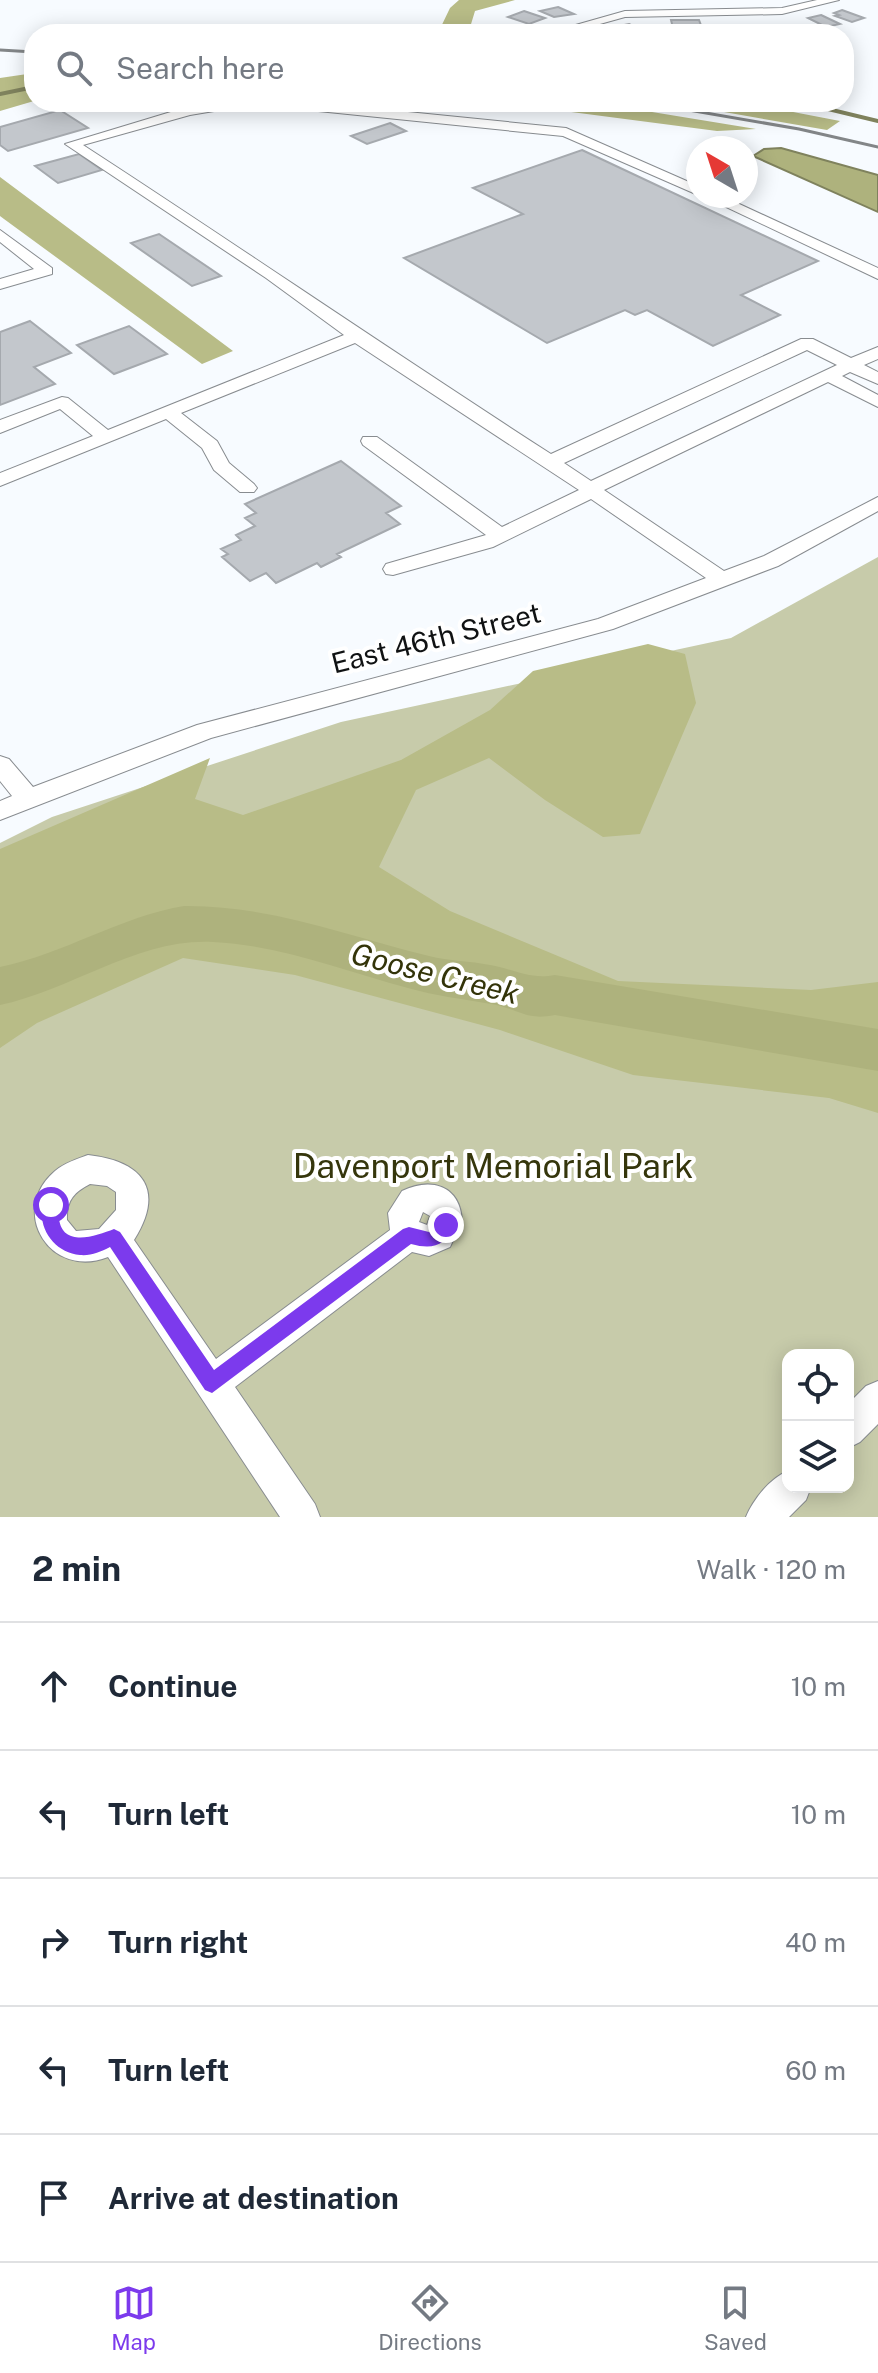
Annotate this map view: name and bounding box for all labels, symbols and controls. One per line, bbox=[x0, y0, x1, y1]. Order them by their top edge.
search box bbox=[24, 24, 854, 112]
icon: search bbox=[52, 46, 96, 90]
text: Search here bbox=[116, 50, 284, 86]
north arrow bbox=[686, 136, 758, 208]
street label: East 46th Street bbox=[328, 596, 544, 679]
water label: Goose Creek bbox=[348, 935, 524, 1011]
park label: Davenport Memorial Park bbox=[293, 1146, 693, 1186]
route start bbox=[33, 1187, 69, 1223]
route end bbox=[428, 1207, 464, 1243]
map controls bbox=[782, 1349, 854, 1493]
button: locate bbox=[782, 1349, 854, 1421]
button: layers bbox=[782, 1421, 854, 1493]
text: 2 min bbox=[32, 1549, 121, 1589]
text: Walk · 120 m bbox=[696, 1554, 846, 1585]
icon: ahead bbox=[32, 1664, 76, 1708]
text: Continue bbox=[108, 1668, 238, 1704]
text: 10 m bbox=[791, 1671, 846, 1702]
icon: left bbox=[32, 1792, 76, 1836]
text: Turn left bbox=[108, 1796, 229, 1832]
text: 10 m bbox=[791, 1799, 846, 1830]
icon: right bbox=[32, 1920, 76, 1964]
text: Turn right bbox=[108, 1924, 248, 1960]
text: 40 m bbox=[785, 1927, 846, 1958]
icon: left bbox=[32, 2048, 76, 2092]
text: Turn left bbox=[108, 2052, 229, 2088]
text: 60 m bbox=[785, 2055, 846, 2086]
icon: arrive bbox=[32, 2176, 76, 2220]
text: Arrive at destination bbox=[108, 2180, 399, 2216]
tab: Map bbox=[111, 2281, 156, 2355]
tab: Directions bbox=[378, 2281, 482, 2355]
tab: Saved bbox=[704, 2281, 767, 2355]

